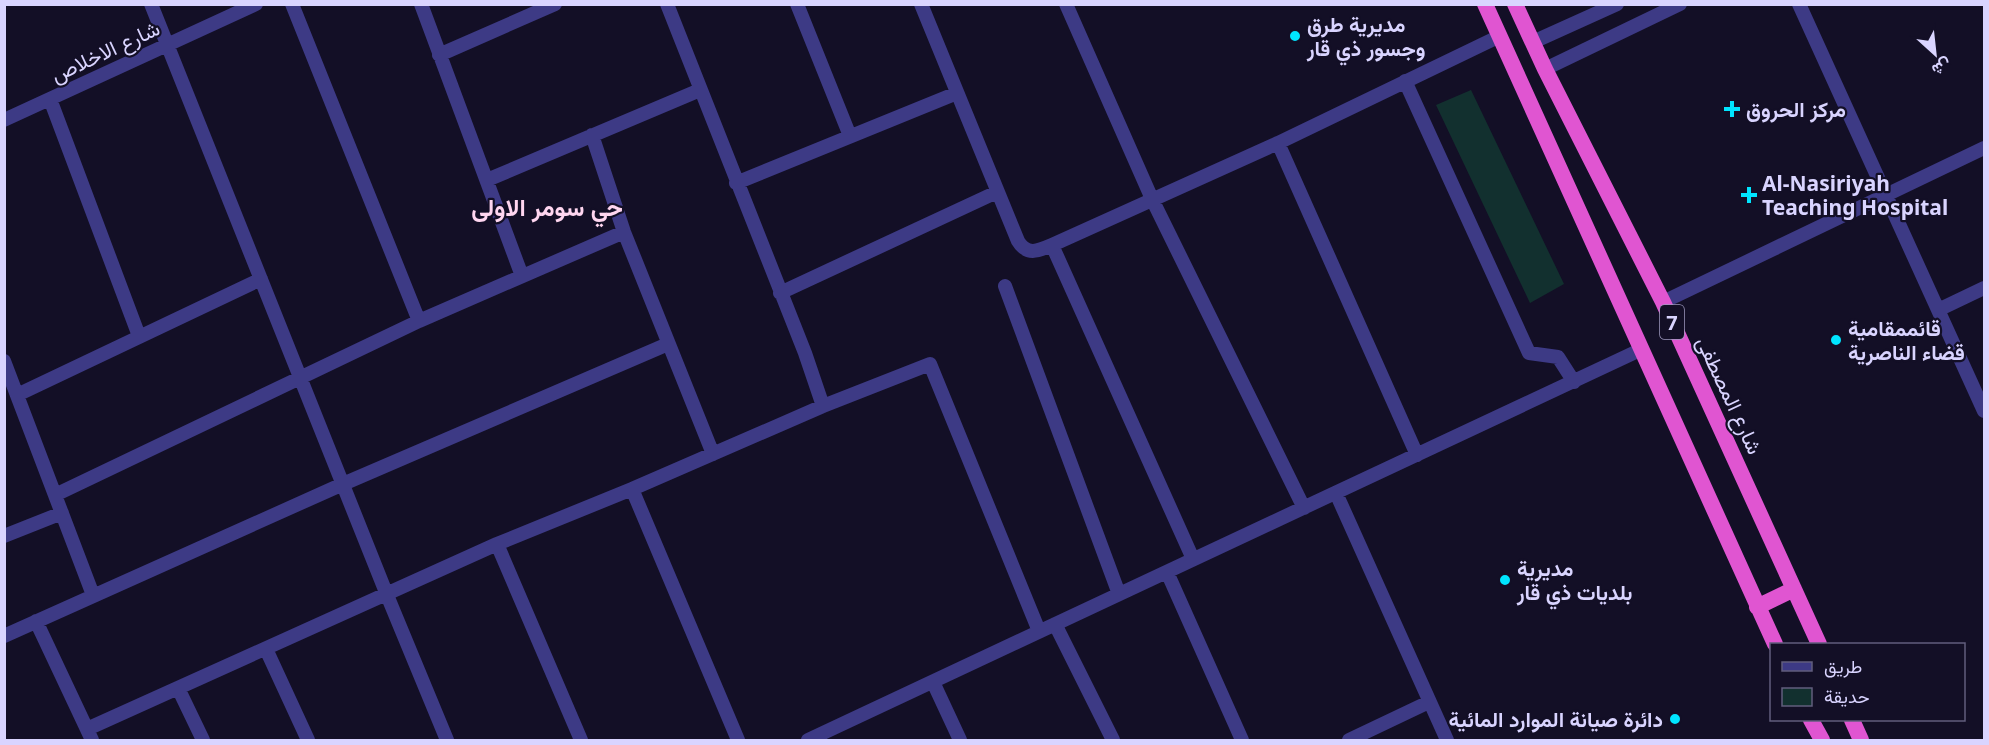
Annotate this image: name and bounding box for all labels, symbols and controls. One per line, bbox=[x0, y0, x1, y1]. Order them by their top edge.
place label: مديرية طرق وجسور ذي قار bbox=[1306, 10, 1426, 66]
street label: شارع الاخلاص bbox=[46, 13, 165, 89]
north arrow bbox=[1905, 24, 1965, 84]
marker: مديرية طرق وجسور ذي قار bbox=[1288, 29, 1302, 43]
text: ش bbox=[1928, 53, 1955, 82]
place label: مركز الحروق bbox=[1746, 95, 1846, 123]
marker: مركز الحروق bbox=[1723, 100, 1741, 118]
place label: Al-Nasiriyah Teaching Hospital bbox=[1762, 169, 1948, 221]
marker: Al-Nasiriyah Teaching Hospital bbox=[1740, 186, 1758, 204]
district label: حي سومر الاولى bbox=[471, 190, 623, 228]
road number: 7 bbox=[1660, 305, 1684, 339]
place label: قائممقامية قضاء الناصرية bbox=[1848, 314, 1965, 366]
street label: شارع المصطفى bbox=[1690, 332, 1770, 459]
marker: قائممقامية قضاء الناصرية bbox=[1829, 333, 1843, 347]
place label: مديرية بلديات ذي قار bbox=[1516, 554, 1633, 610]
marker: مديرية بلديات ذي قار bbox=[1498, 573, 1512, 587]
legend bbox=[1770, 643, 1965, 721]
text: طريق bbox=[1824, 654, 1862, 678]
text: حديقة bbox=[1824, 684, 1870, 708]
place label: دائرة صيانة الموارد المائية bbox=[1448, 705, 1663, 733]
marker: دائرة صيانة الموارد المائية bbox=[1668, 712, 1682, 726]

